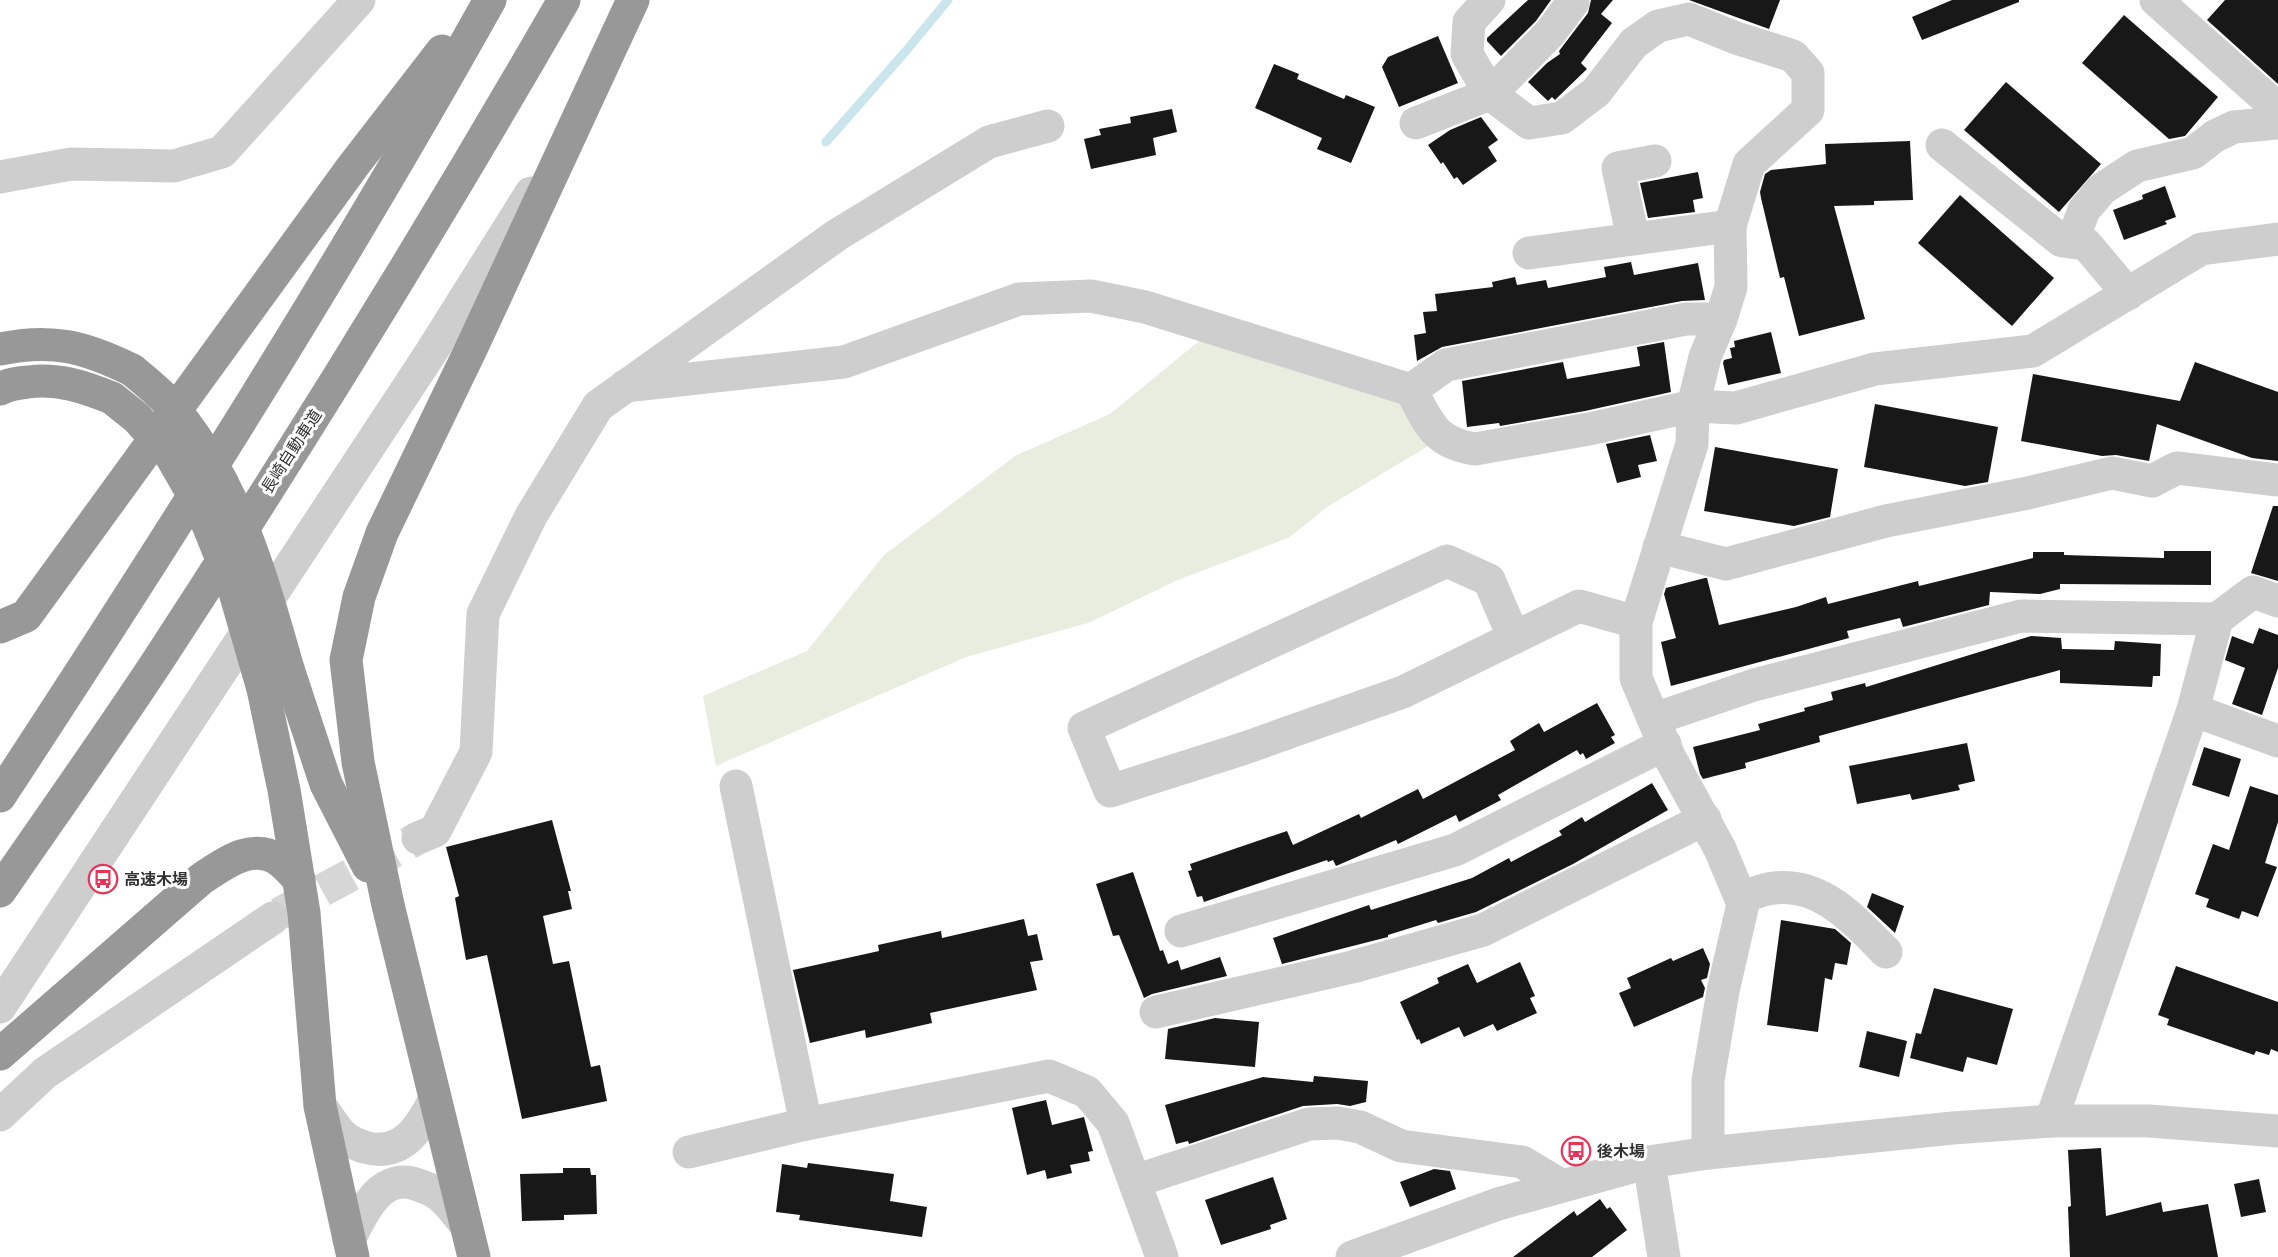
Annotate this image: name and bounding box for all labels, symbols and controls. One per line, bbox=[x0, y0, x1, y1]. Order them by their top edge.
street label: 長崎自動車道 bbox=[256, 405, 326, 497]
bus stop icon: 高速木場 bbox=[87, 863, 119, 895]
place label: 高速木場 bbox=[124, 869, 188, 889]
bus stop icon: 後木場 bbox=[1560, 1135, 1592, 1167]
place label: 後木場 bbox=[1597, 1141, 1645, 1161]

